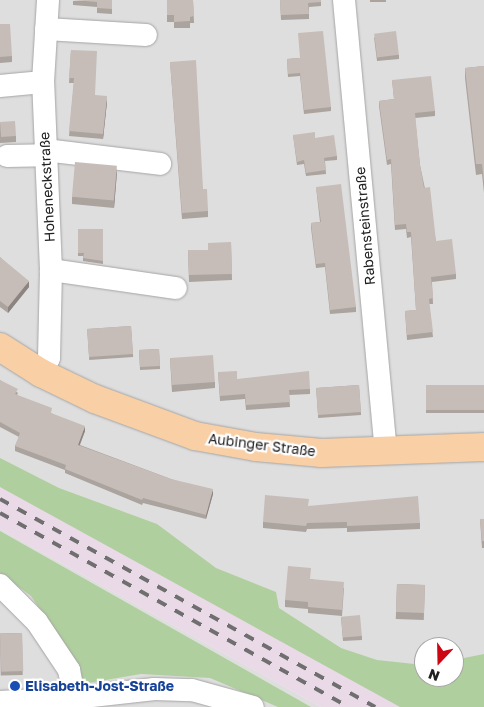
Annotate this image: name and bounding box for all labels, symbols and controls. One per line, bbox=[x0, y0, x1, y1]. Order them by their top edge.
street label: Hoheneckstraße bbox=[36, 131, 58, 243]
street label: Rabensteinstraße bbox=[351, 166, 379, 286]
street label: Aubinger Straße bbox=[207, 430, 317, 460]
north arrow bbox=[414, 637, 464, 687]
text: N bbox=[426, 666, 442, 685]
place label: Elisabeth-Jost-Straße bbox=[25, 678, 174, 694]
marker: Elisabeth-Jost-Straße bbox=[9, 680, 21, 692]

